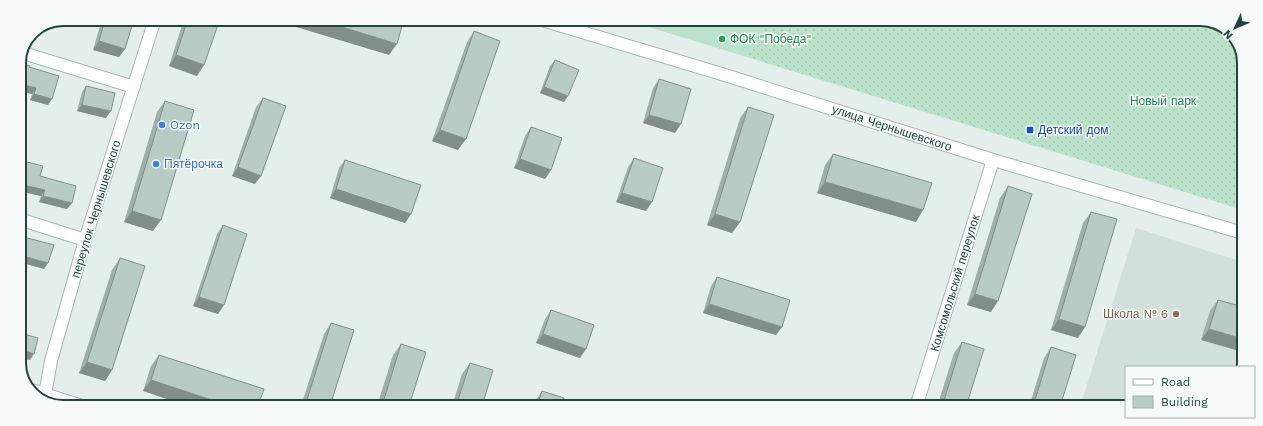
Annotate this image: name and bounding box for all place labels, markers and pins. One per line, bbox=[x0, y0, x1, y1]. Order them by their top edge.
place label: ФОК "Победа" bbox=[730, 32, 811, 46]
marker: ФОК "Победа" bbox=[717, 34, 727, 44]
place label: Ozon bbox=[170, 118, 200, 132]
marker: Ozon bbox=[157, 120, 167, 130]
place label: Детский дом bbox=[1038, 123, 1108, 137]
marker: Детский дом bbox=[1025, 125, 1035, 135]
place label: Пятёрочка bbox=[164, 157, 223, 171]
marker: Пятёрочка bbox=[151, 159, 161, 169]
place label: Школа № 6 bbox=[1103, 307, 1168, 321]
marker: Школа № 6 bbox=[1171, 309, 1181, 319]

